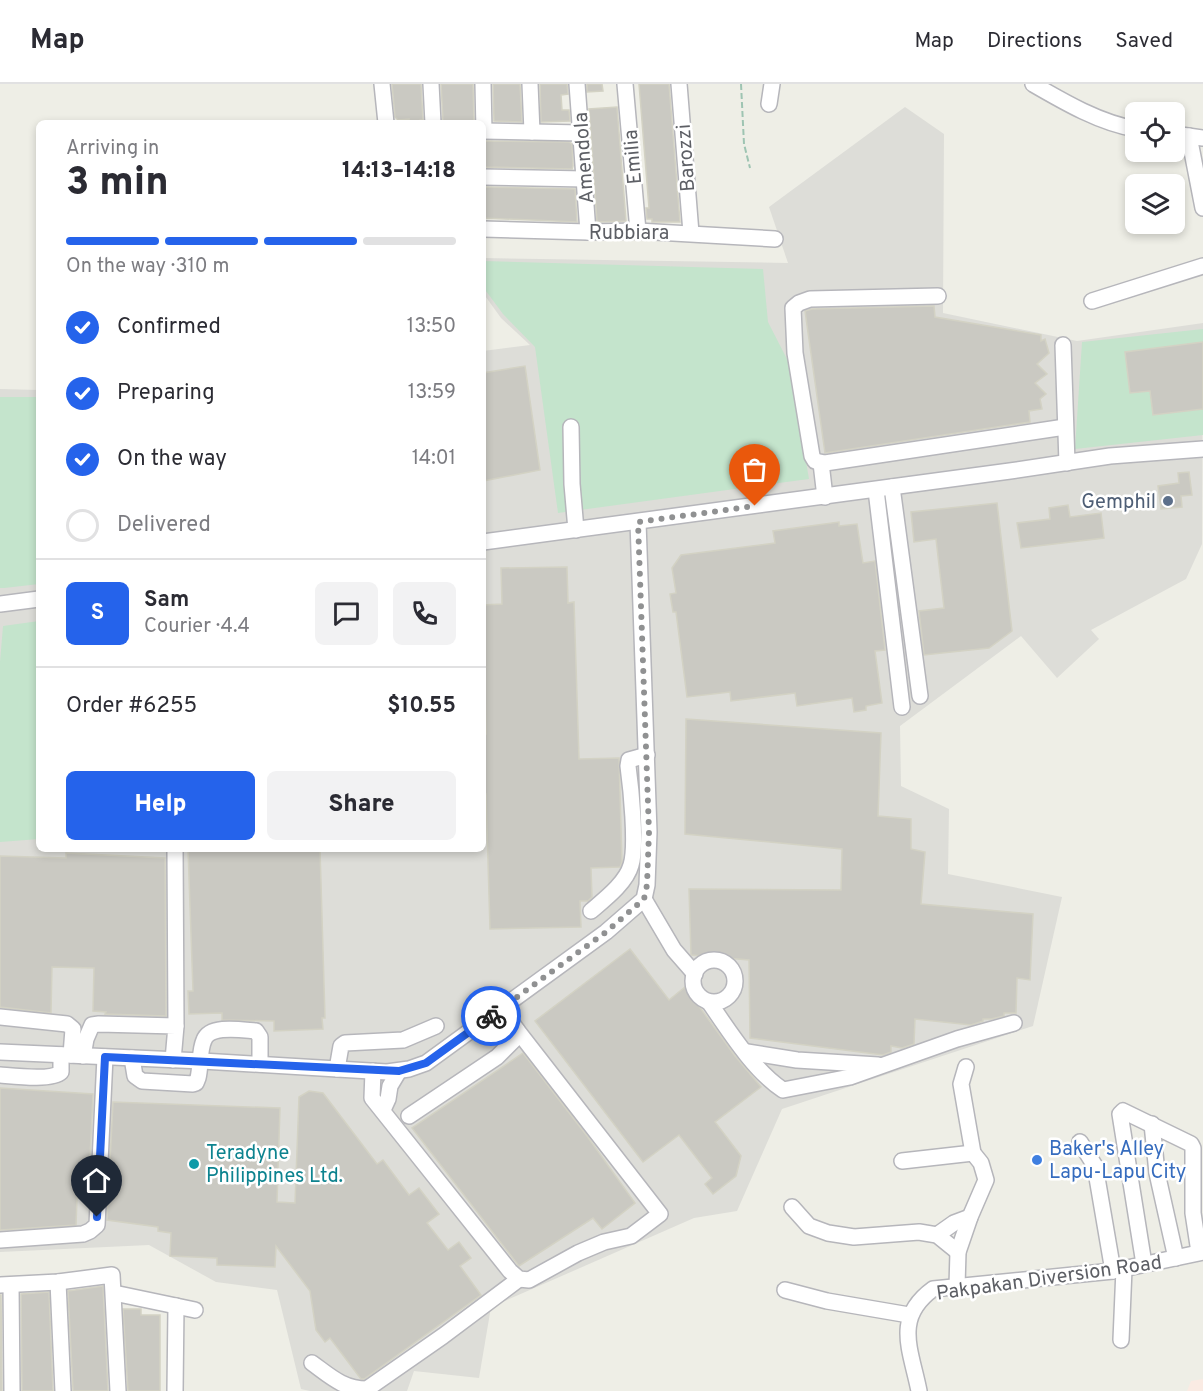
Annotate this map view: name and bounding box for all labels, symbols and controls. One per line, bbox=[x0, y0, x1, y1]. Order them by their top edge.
text: Map bbox=[30, 23, 85, 59]
text: Map bbox=[914, 28, 954, 55]
text: Directions bbox=[987, 28, 1082, 55]
text: Saved bbox=[1115, 28, 1173, 55]
map controls bbox=[1125, 102, 1185, 234]
button: locate bbox=[1125, 102, 1185, 162]
street label: Amendola bbox=[569, 111, 601, 204]
street label: Barozzi bbox=[672, 123, 702, 192]
street label: Emilia bbox=[619, 128, 649, 185]
text: Arriving in bbox=[66, 136, 159, 162]
text: 14:13–14:18 bbox=[342, 158, 456, 185]
text: 3 min bbox=[66, 160, 169, 209]
button: layers bbox=[1125, 174, 1185, 234]
street label: Rubbiara bbox=[589, 221, 669, 247]
text: On the way · 310 m bbox=[66, 254, 229, 280]
icon: check bbox=[66, 311, 99, 344]
text: Confirmed bbox=[117, 314, 221, 341]
text: 13:50 bbox=[407, 314, 456, 340]
icon: check bbox=[66, 377, 99, 410]
text: Preparing bbox=[117, 380, 215, 407]
text: 13:59 bbox=[408, 380, 456, 406]
icon: check bbox=[66, 443, 99, 476]
pin bbox=[729, 444, 780, 506]
text: On the way bbox=[117, 446, 227, 473]
text: 14:01 bbox=[412, 446, 456, 472]
icon: bag bbox=[738, 453, 771, 486]
place label: Gemphil bbox=[1081, 490, 1156, 516]
marker: Gemphil bbox=[1161, 494, 1175, 508]
text: Delivered bbox=[117, 512, 211, 539]
button: chat bbox=[315, 582, 378, 645]
button: phone bbox=[393, 582, 456, 645]
text: Sam bbox=[144, 587, 189, 614]
text: S bbox=[91, 600, 104, 627]
text: Courier · 4.4 bbox=[144, 614, 250, 640]
text: Order #6255 bbox=[66, 693, 197, 720]
text: $10.55 bbox=[387, 693, 456, 720]
button: Help bbox=[66, 771, 255, 840]
button: Share bbox=[267, 771, 456, 840]
courier bbox=[461, 986, 521, 1046]
icon: bike bbox=[475, 1000, 508, 1033]
place label: Baker's Alley Lapu-Lapu City bbox=[1049, 1137, 1186, 1186]
place label: Teradyne Philippines Ltd. bbox=[206, 1141, 343, 1190]
marker: Baker's Alley Lapu-Lapu City bbox=[1030, 1153, 1044, 1167]
pin bbox=[71, 1155, 122, 1217]
marker: Teradyne Philippines Ltd. bbox=[187, 1157, 201, 1171]
icon: home bbox=[80, 1164, 113, 1197]
street label: Pakpakan Diversion Road bbox=[935, 1250, 1164, 1308]

